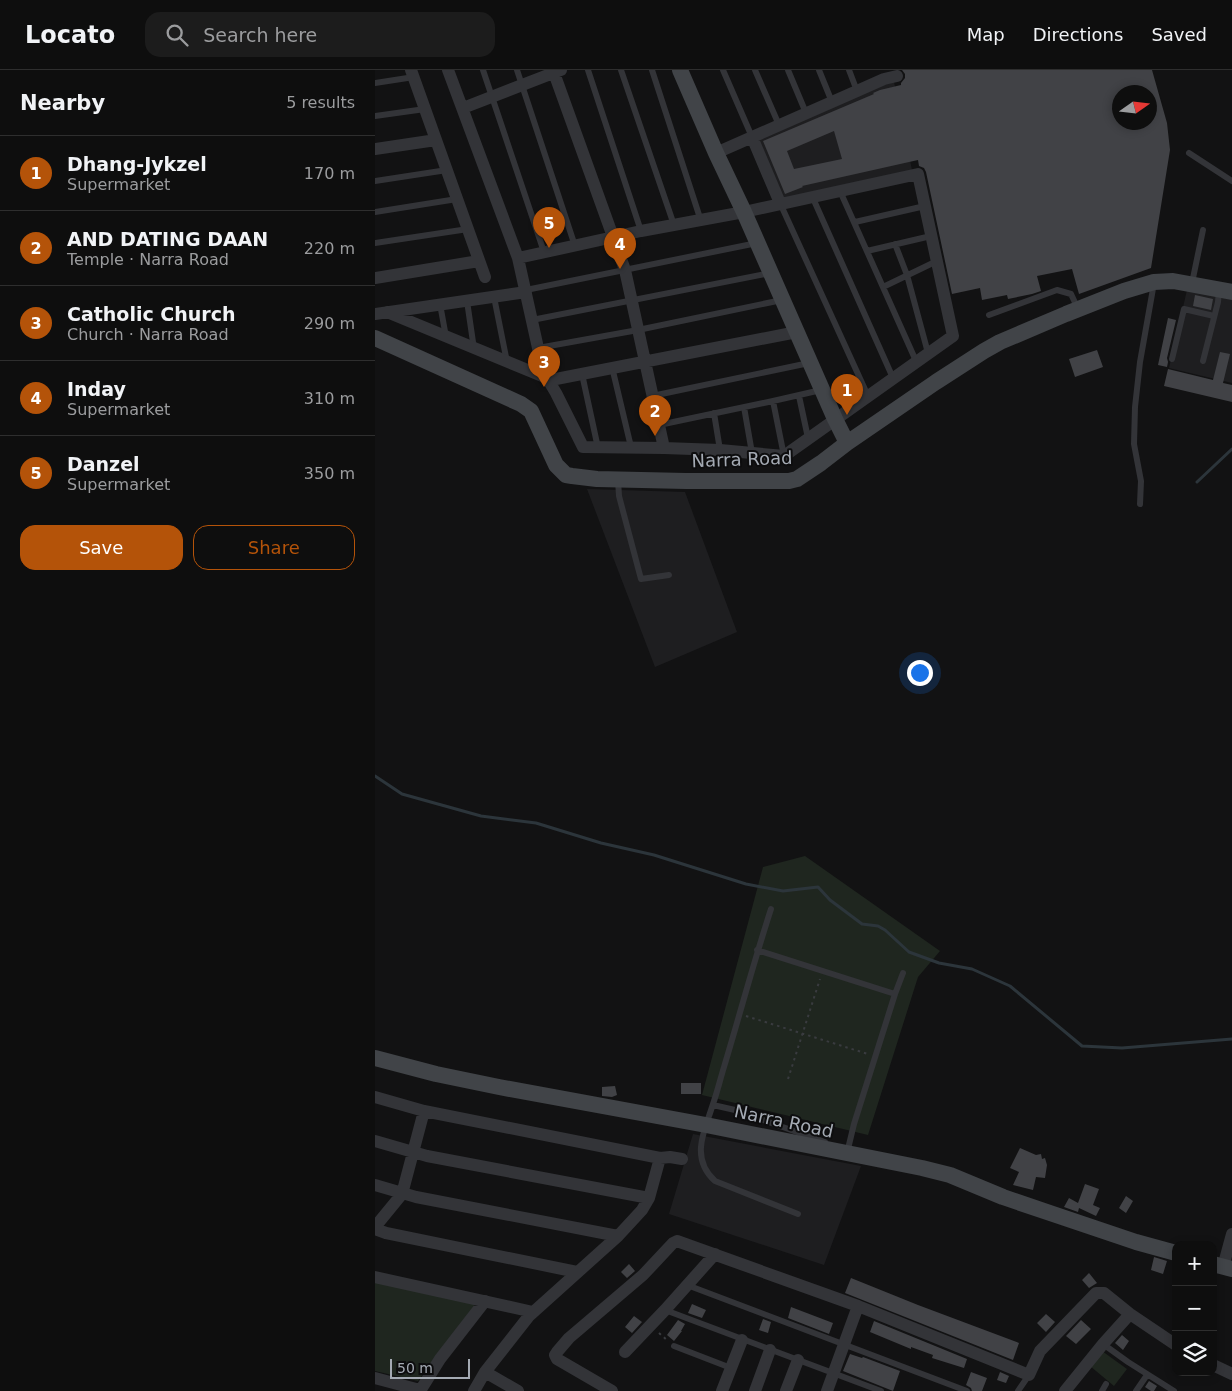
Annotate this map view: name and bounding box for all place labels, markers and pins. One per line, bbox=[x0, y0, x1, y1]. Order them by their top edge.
pin: 5 bbox=[533, 207, 565, 248]
pin: 4 bbox=[604, 228, 636, 269]
pin: 3 bbox=[528, 346, 560, 387]
pin: 1 bbox=[831, 374, 863, 415]
pin: 2 bbox=[639, 395, 671, 436]

